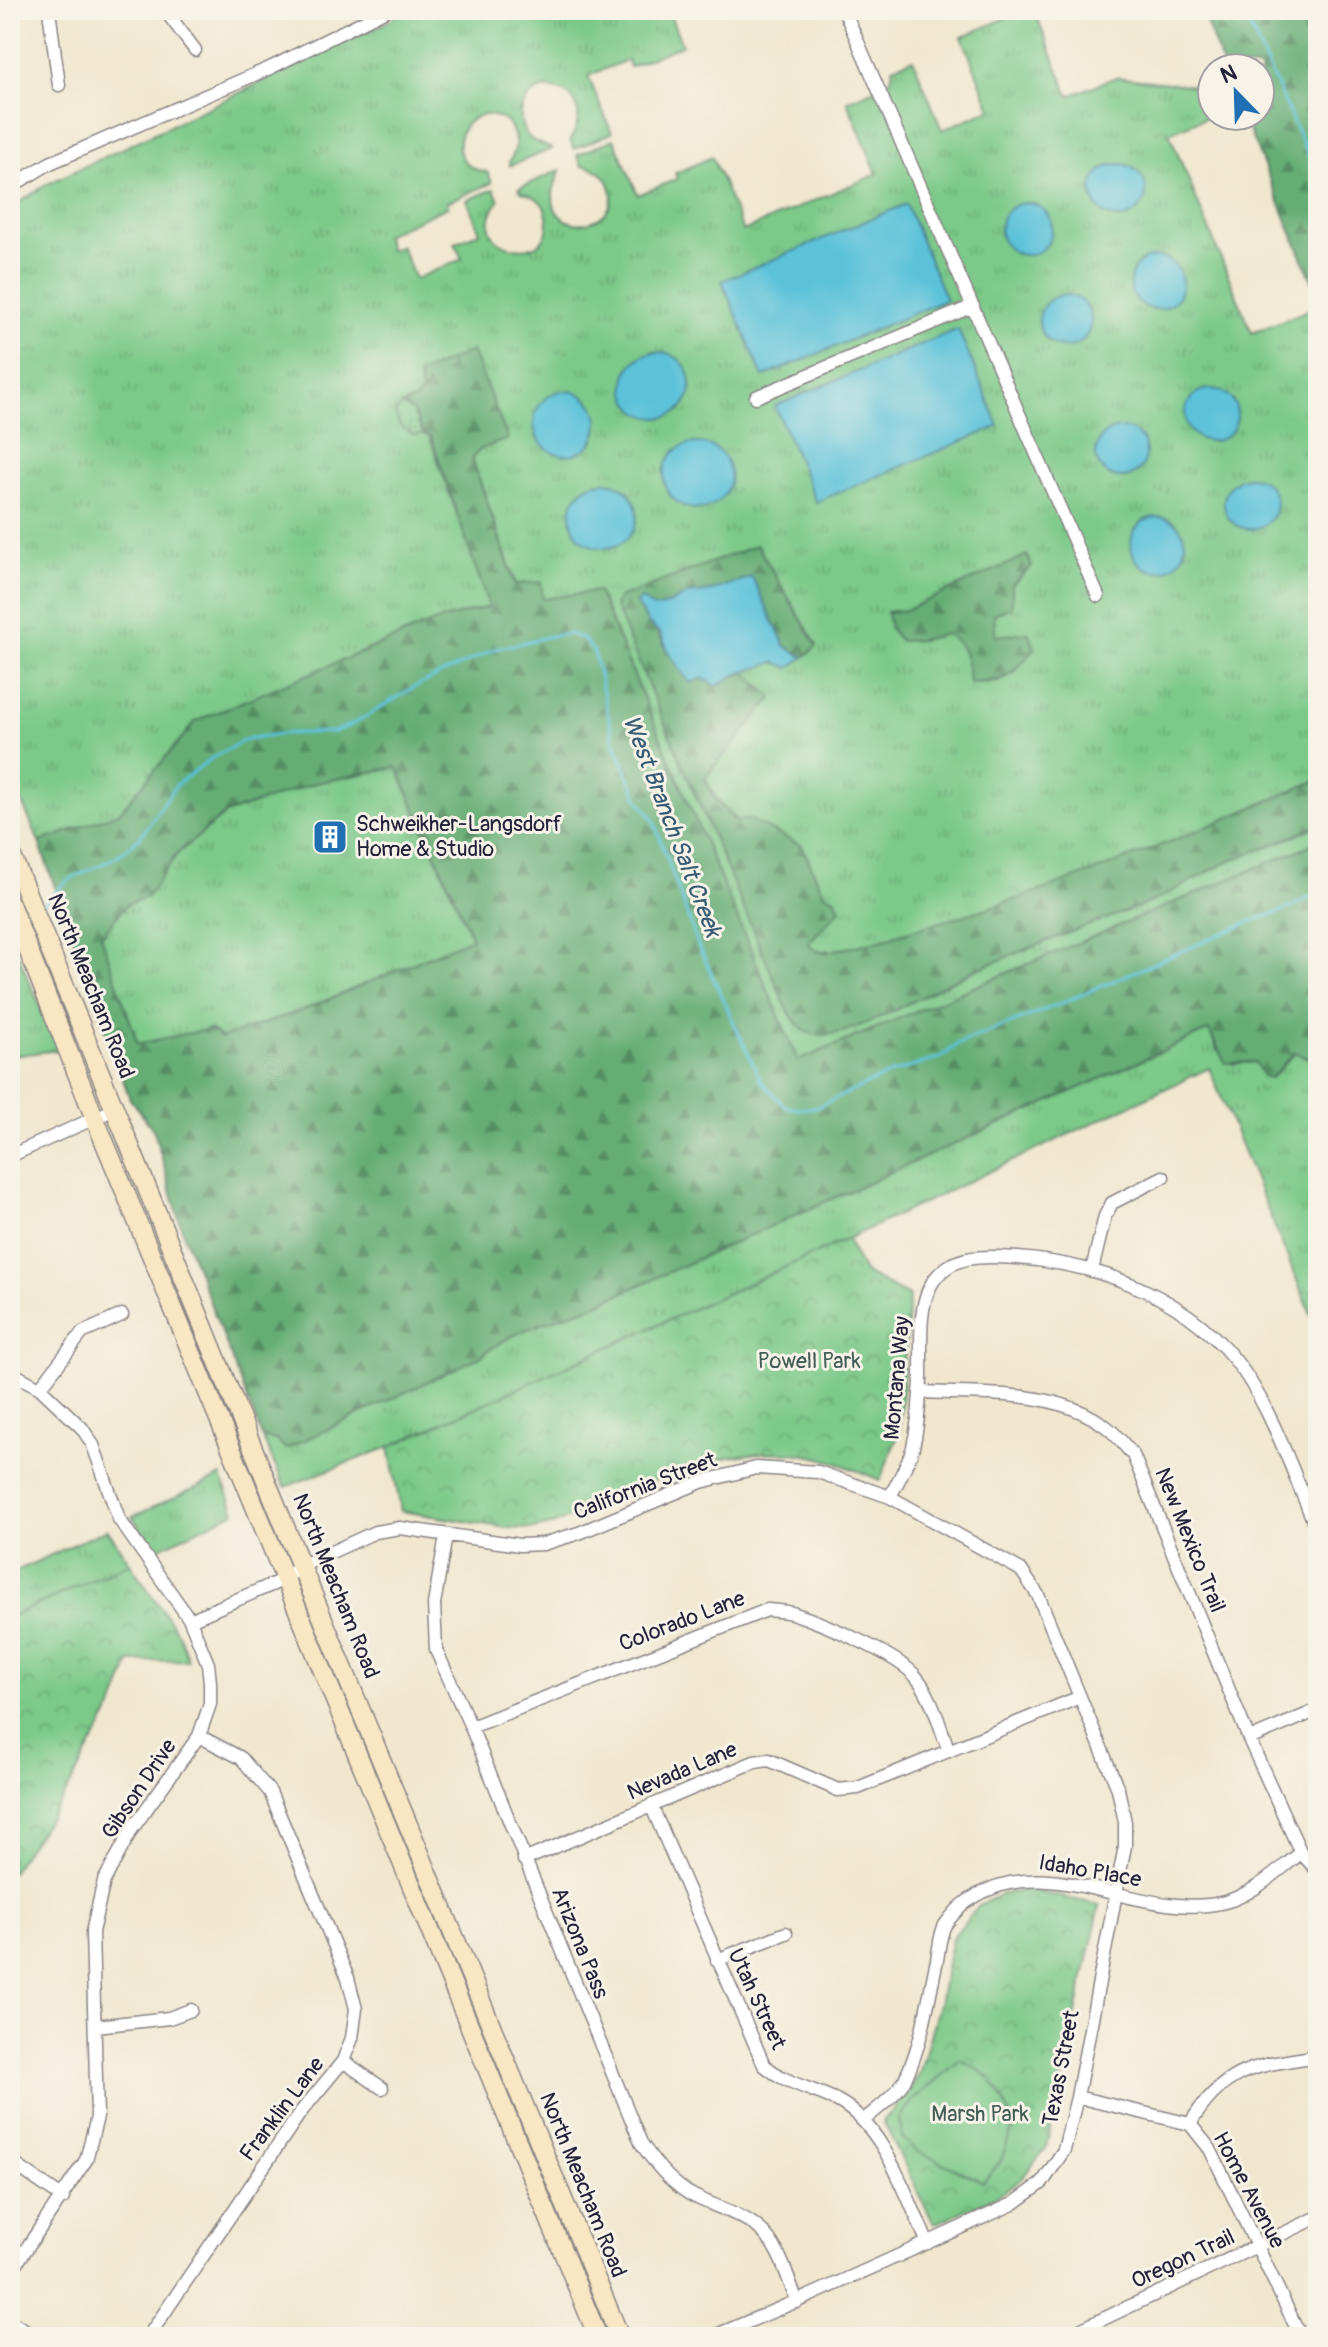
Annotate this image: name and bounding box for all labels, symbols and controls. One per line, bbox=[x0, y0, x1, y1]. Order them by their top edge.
north arrow bbox=[1196, 52, 1276, 132]
text: N bbox=[1216, 59, 1241, 90]
water label: West Branch Salt Creek bbox=[616, 711, 728, 943]
place label: Schweikher-Langsdorf Home & Studio bbox=[356, 810, 562, 863]
building icon: Schweikher-Langsdorf Home & Studio bbox=[311, 818, 349, 856]
street label: North Meacham Road bbox=[41, 889, 141, 1083]
street label: Montana Way bbox=[878, 1315, 916, 1441]
park label: Powell Park bbox=[757, 1347, 861, 1375]
street label: California Street bbox=[569, 1446, 721, 1526]
street label: New Mexico Trail bbox=[1148, 1464, 1232, 1616]
street label: North Meacham Road bbox=[286, 1489, 386, 1683]
street label: Colorado Lane bbox=[615, 1584, 749, 1658]
street label: Gibson Drive bbox=[95, 1733, 183, 1844]
street label: Nevada Lane bbox=[623, 1735, 741, 1807]
street label: Idaho Place bbox=[1036, 1848, 1144, 1894]
street label: Arizona Pass bbox=[545, 1883, 615, 2003]
street label: Utah Street bbox=[721, 1944, 793, 2054]
street label: Texas Street bbox=[1036, 2008, 1086, 2128]
street label: Franklin Lane bbox=[234, 2051, 331, 2167]
street label: North Meacham Road bbox=[533, 2088, 633, 2282]
park label: Marsh Park bbox=[931, 2100, 1029, 2128]
street label: Home Avenue bbox=[1207, 2127, 1291, 2253]
street label: Oregon Trail bbox=[1127, 2223, 1239, 2295]

